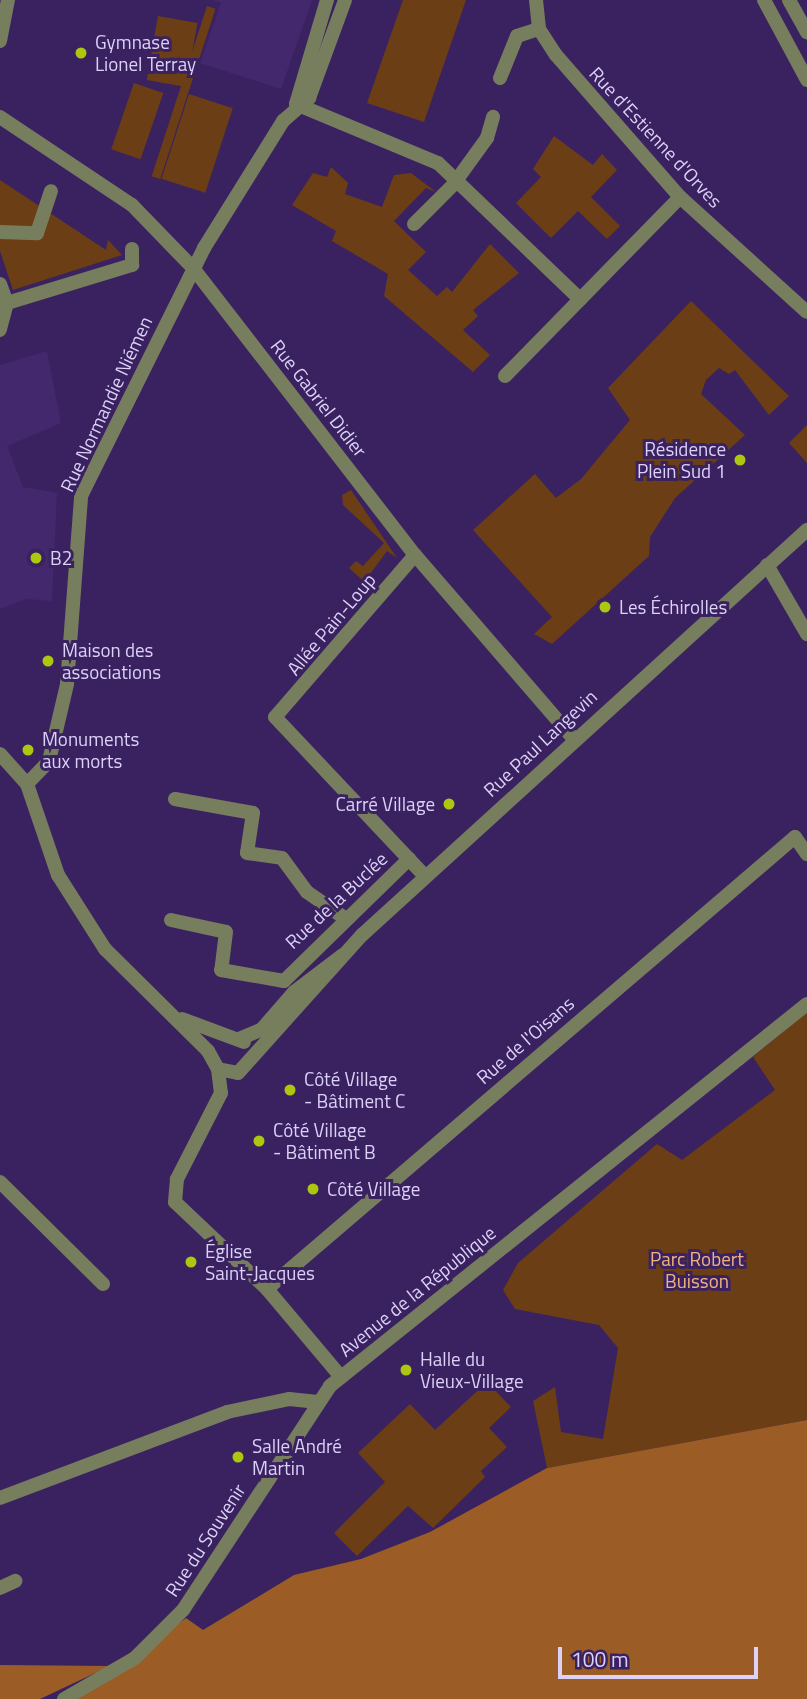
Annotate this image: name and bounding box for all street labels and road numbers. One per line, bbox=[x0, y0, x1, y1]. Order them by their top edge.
street label: Rue d'Estienne d'Orves bbox=[585, 62, 727, 212]
street label: Rue Normandie Niémen bbox=[55, 313, 157, 495]
street label: Rue Gabriel Didier bbox=[266, 335, 372, 461]
street label: Allée Pain-Loup bbox=[282, 568, 380, 680]
street label: Rue Paul Langevin bbox=[479, 685, 601, 801]
street label: Rue de la Buclée bbox=[280, 847, 392, 953]
street label: Rue de l'Oisans bbox=[472, 991, 578, 1089]
street label: Avenue de la République bbox=[334, 1221, 500, 1361]
street label: Rue du Souvenir bbox=[160, 1479, 250, 1601]

